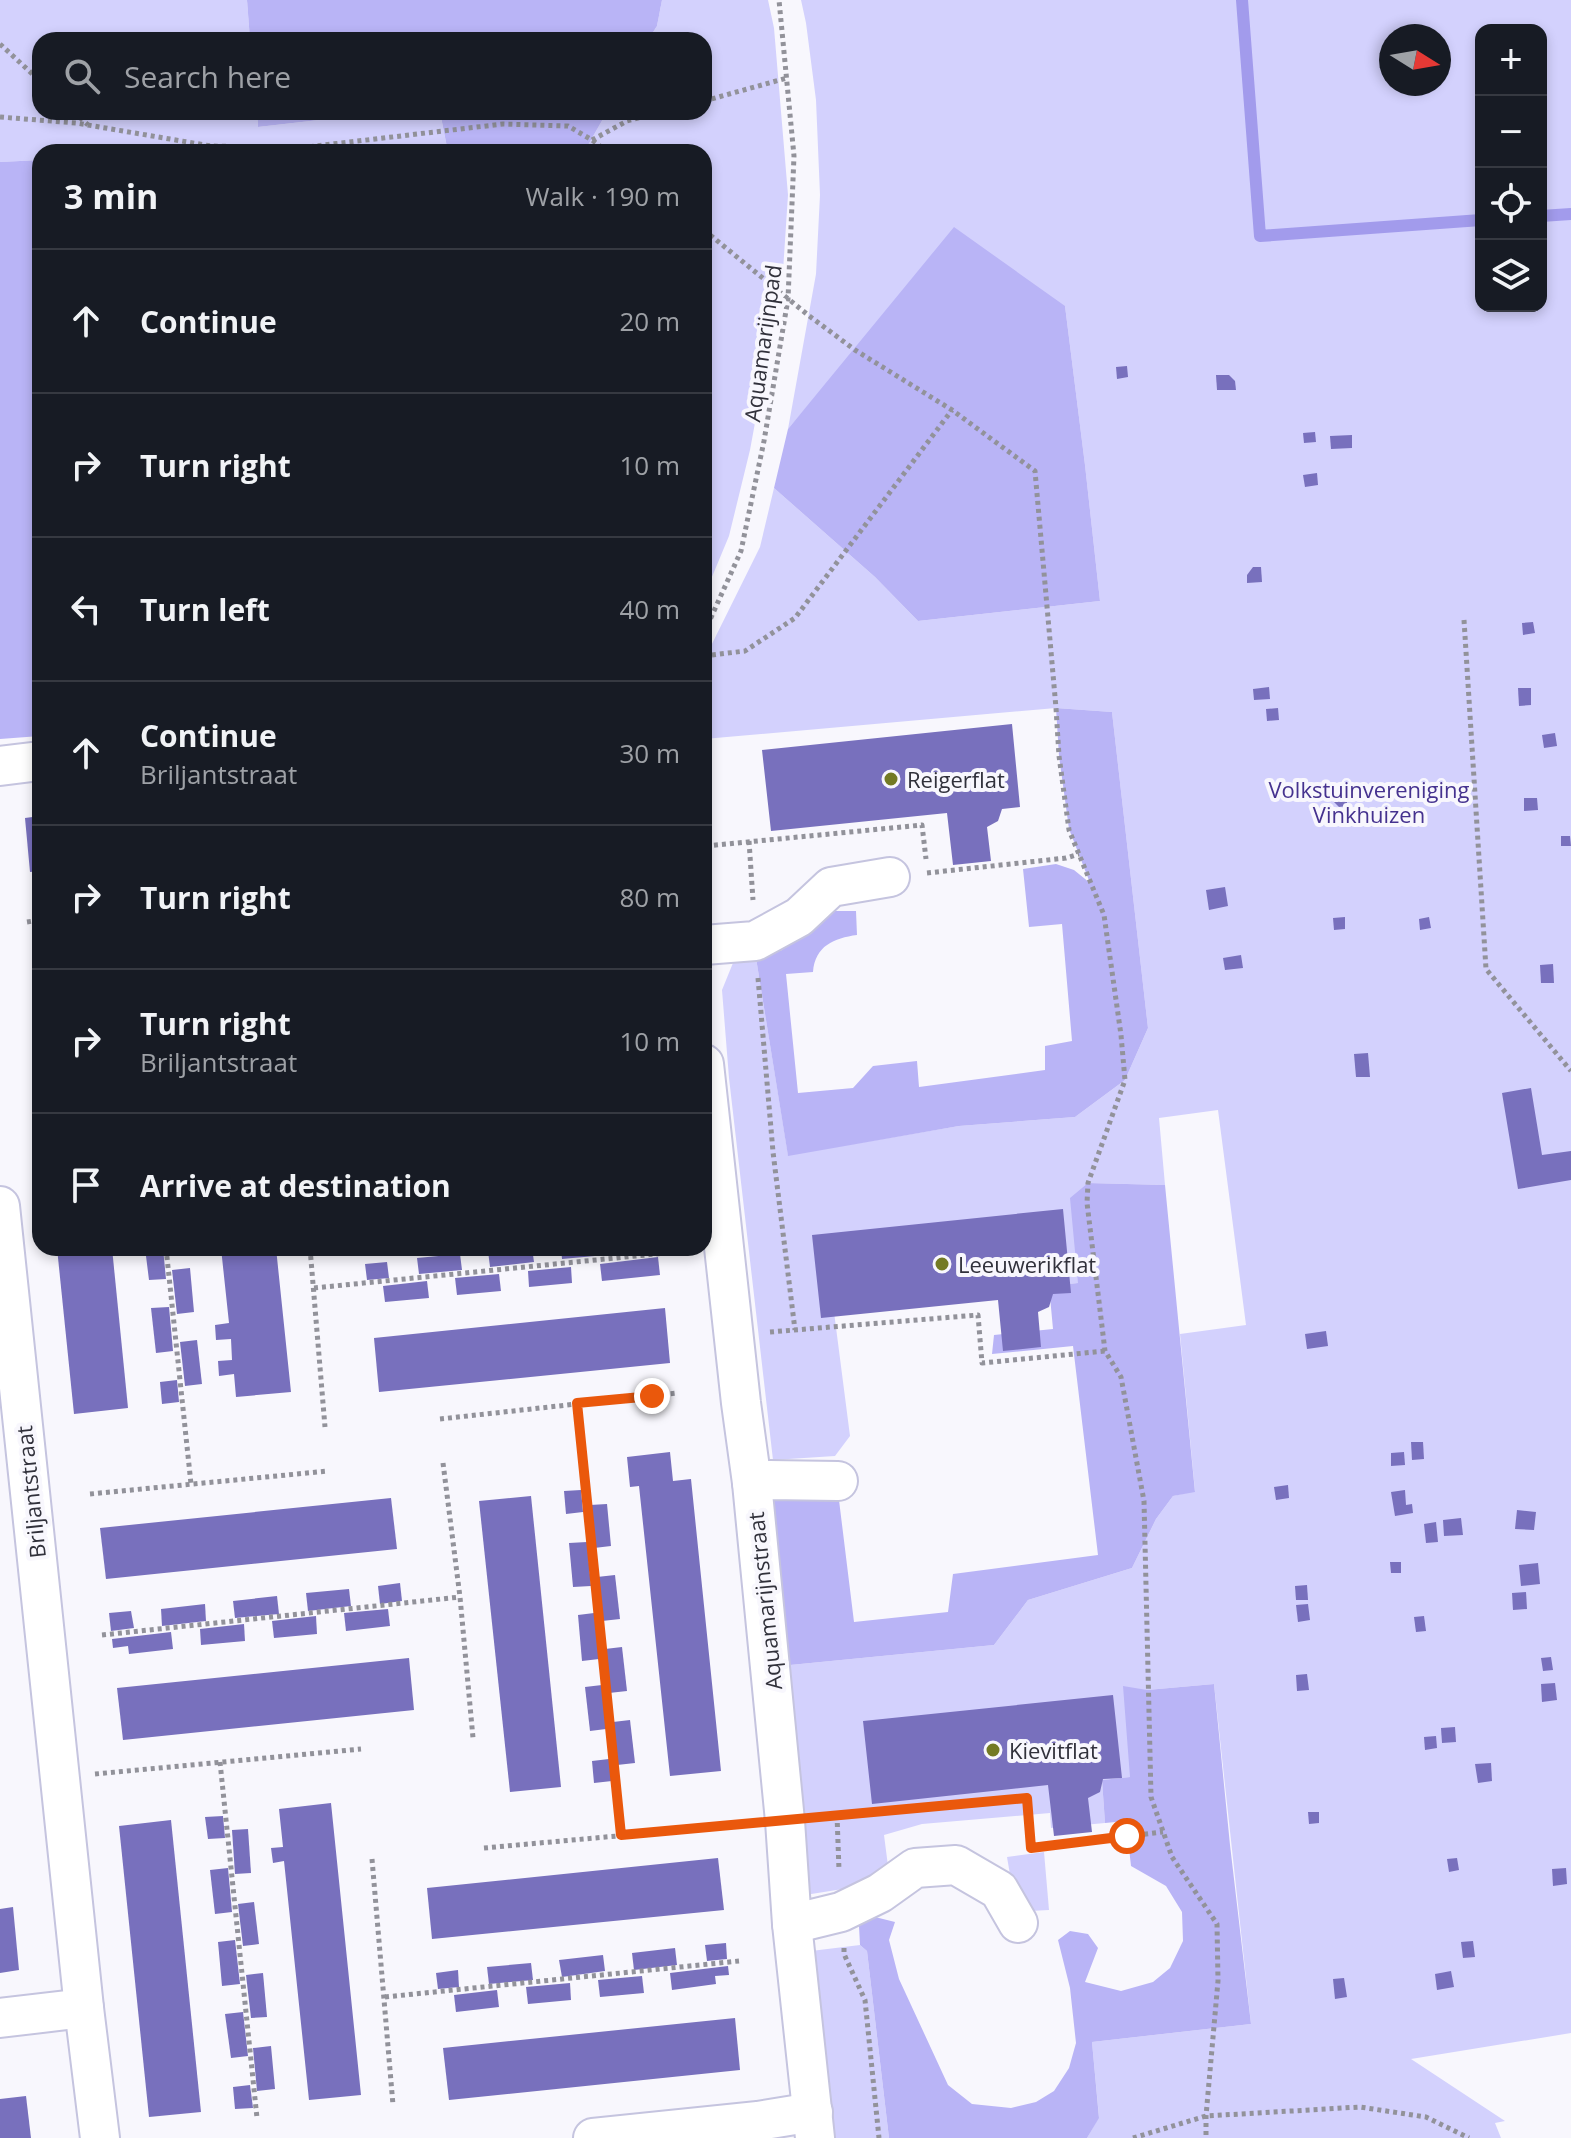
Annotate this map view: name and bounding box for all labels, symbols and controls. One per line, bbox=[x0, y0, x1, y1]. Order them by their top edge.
north arrow bbox=[1379, 24, 1451, 96]
map controls bbox=[1475, 24, 1547, 312]
button: + bbox=[1475, 24, 1547, 96]
search box bbox=[32, 32, 712, 120]
icon: search bbox=[60, 54, 104, 98]
text: Search here bbox=[124, 56, 291, 97]
button: − bbox=[1475, 96, 1547, 168]
button: locate bbox=[1475, 168, 1547, 240]
text: 3 min bbox=[64, 173, 158, 219]
text: Walk · 190 m bbox=[526, 178, 680, 214]
button: layers bbox=[1475, 240, 1547, 312]
street label: Aquamarijnpad bbox=[736, 262, 788, 424]
icon: ahead bbox=[64, 299, 108, 343]
text: Continue bbox=[140, 301, 277, 342]
text: 20 m bbox=[619, 303, 680, 339]
icon: right bbox=[64, 443, 108, 487]
text: Turn right bbox=[140, 445, 291, 486]
text: 10 m bbox=[619, 447, 680, 483]
icon: left bbox=[64, 587, 108, 631]
text: Turn left bbox=[140, 589, 270, 630]
text: 40 m bbox=[619, 591, 680, 627]
text: Continue bbox=[140, 715, 277, 756]
icon: ahead bbox=[64, 731, 108, 775]
text: 30 m bbox=[619, 735, 680, 771]
text: Briljantstraat bbox=[140, 756, 297, 792]
place label: Reigerflat bbox=[907, 764, 1005, 794]
marker: Reigerflat bbox=[882, 770, 900, 788]
park label: Volkstuinvereniging Vinkhuizen bbox=[1269, 774, 1470, 829]
icon: right bbox=[64, 875, 108, 919]
text: Turn right bbox=[140, 877, 291, 918]
text: 80 m bbox=[619, 879, 680, 915]
text: Turn right bbox=[140, 1003, 291, 1044]
icon: right bbox=[64, 1019, 108, 1063]
text: 10 m bbox=[619, 1023, 680, 1059]
text: Briljantstraat bbox=[140, 1044, 297, 1080]
icon: arrive bbox=[64, 1163, 108, 1207]
text: Arrive at destination bbox=[140, 1165, 451, 1206]
place label: Leeuwerikflat bbox=[958, 1249, 1096, 1279]
marker: Leeuwerikflat bbox=[933, 1255, 951, 1273]
route end bbox=[634, 1378, 670, 1414]
street label: Briljantstraat bbox=[8, 1424, 52, 1560]
street label: Aquamarijnstraat bbox=[740, 1510, 788, 1692]
place label: Kievitflat bbox=[1009, 1735, 1098, 1765]
marker: Kievitflat bbox=[984, 1741, 1002, 1759]
route start bbox=[1109, 1818, 1145, 1854]

